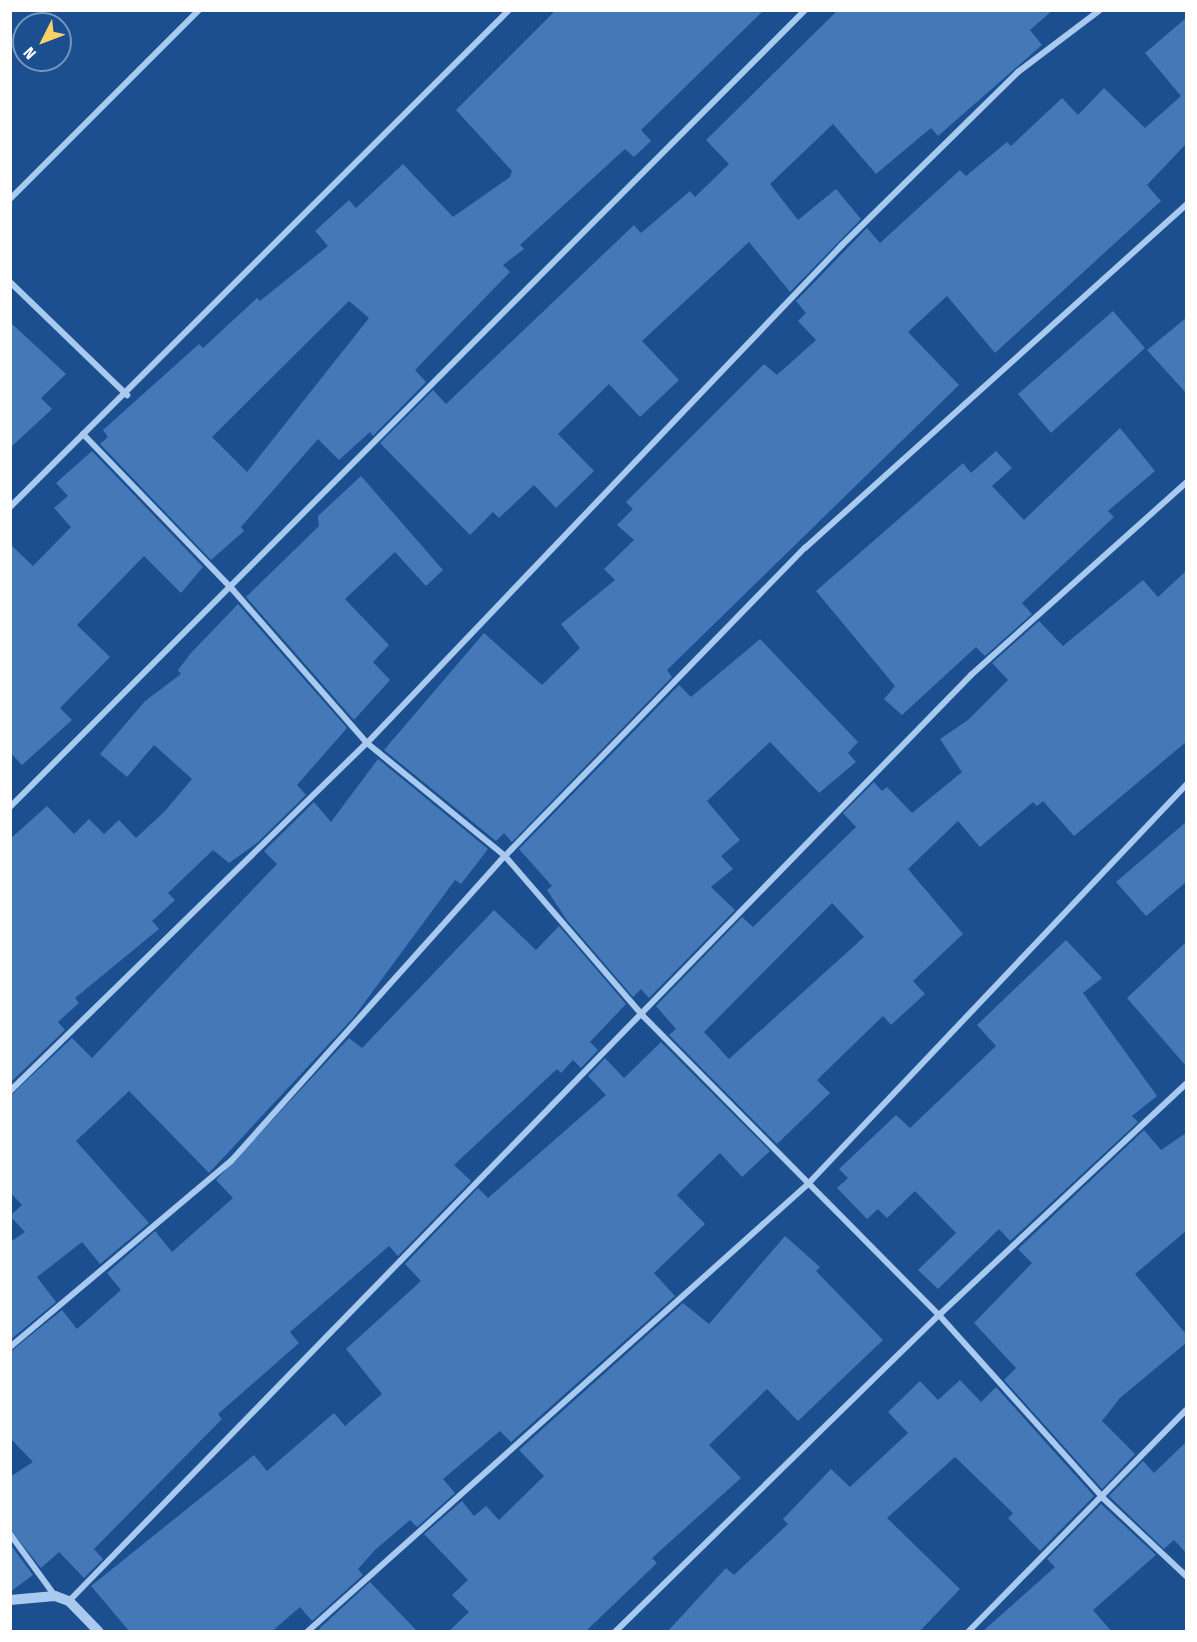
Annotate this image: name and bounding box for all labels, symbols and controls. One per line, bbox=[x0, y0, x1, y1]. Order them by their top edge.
north arrow bbox=[12, 12, 72, 72]
text: N bbox=[19, 43, 40, 63]

